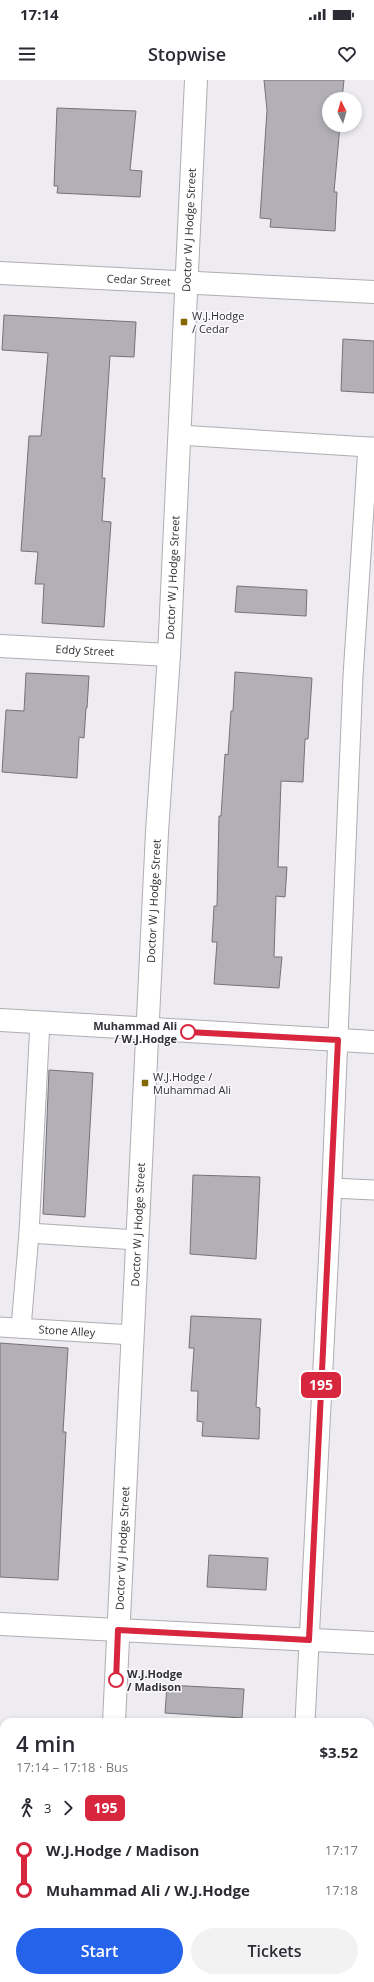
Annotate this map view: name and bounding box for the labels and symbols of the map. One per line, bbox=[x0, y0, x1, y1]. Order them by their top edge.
north arrow bbox=[322, 92, 362, 132]
street label: Doctor W J Hodge Street bbox=[178, 168, 199, 292]
street label: Cedar Street bbox=[106, 270, 171, 289]
place label: W.J.Hodge / Cedar bbox=[192, 308, 245, 336]
marker: W.J.Hodge / Cedar bbox=[179, 317, 189, 327]
street label: Doctor W J Hodge Street bbox=[162, 515, 183, 640]
street label: Eddy Street bbox=[55, 641, 115, 659]
street label: Doctor W J Hodge Street bbox=[143, 839, 164, 963]
place label: Muhammad Ali / W.J.Hodge bbox=[93, 1018, 177, 1046]
marker: Muhammad Ali / W.J.Hodge bbox=[180, 1024, 196, 1040]
place label: W.J.Hodge / Muhammad Ali bbox=[153, 1069, 231, 1097]
marker: W.J.Hodge / Muhammad Ali bbox=[140, 1078, 150, 1088]
street label: Doctor W J Hodge Street bbox=[127, 1162, 148, 1287]
street label: Stone Alley bbox=[38, 1321, 96, 1340]
line badge: 195 bbox=[298, 1372, 344, 1398]
street label: Doctor W J Hodge Street bbox=[111, 1486, 132, 1610]
place label: W.J.Hodge / Madison bbox=[127, 1666, 183, 1694]
marker: W.J.Hodge / Madison bbox=[108, 1672, 124, 1688]

